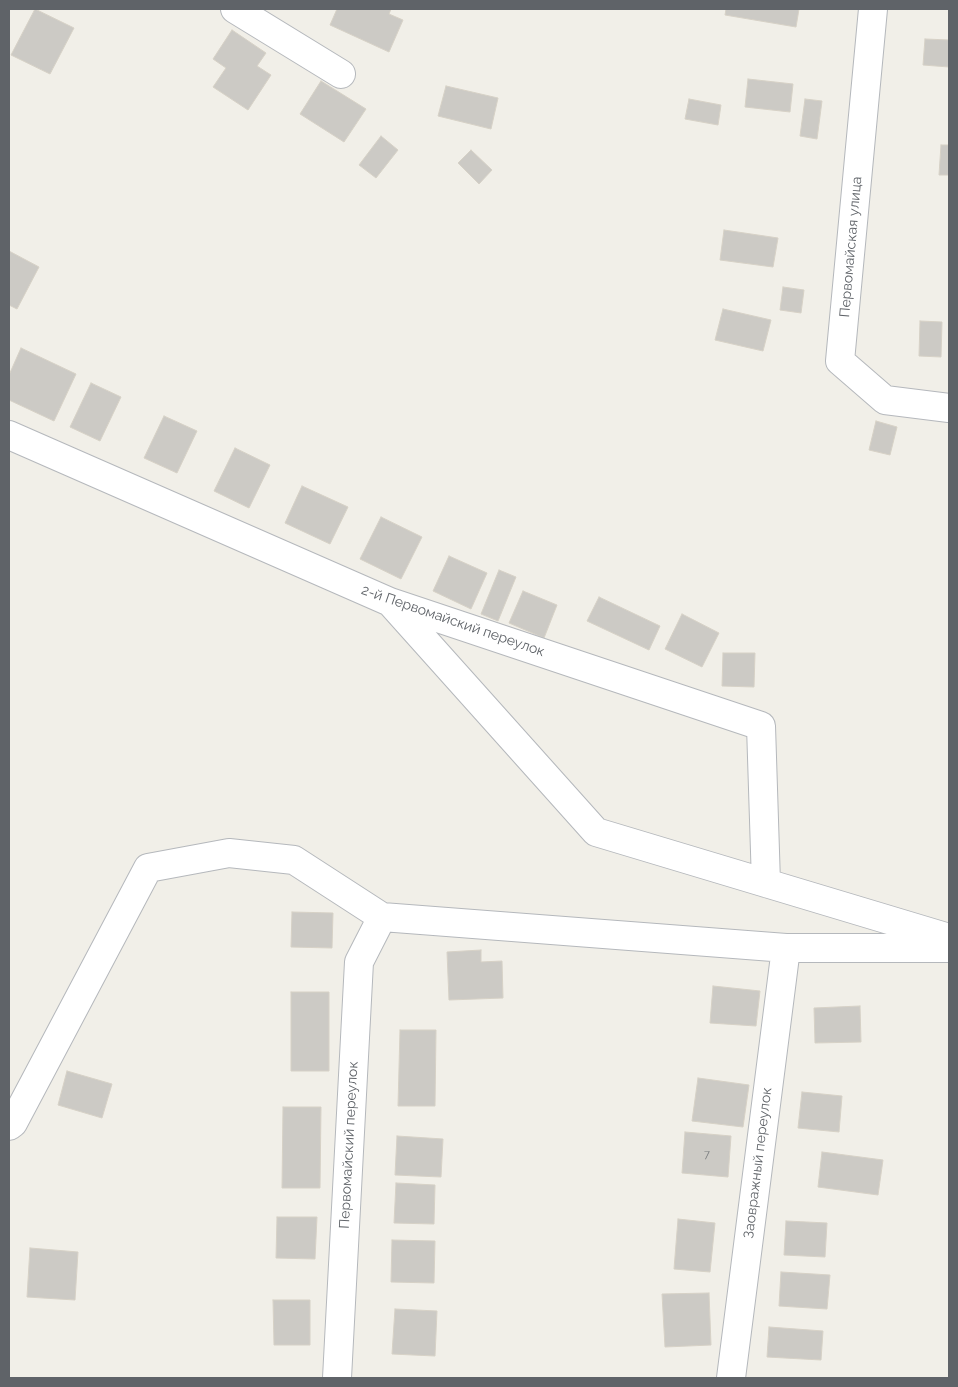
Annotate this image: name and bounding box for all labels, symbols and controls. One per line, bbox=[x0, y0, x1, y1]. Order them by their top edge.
street label: Первомайская улица bbox=[836, 176, 866, 318]
street label: 2-й Первомайский переулок bbox=[359, 582, 547, 660]
street label: Первомайский переулок bbox=[336, 1061, 362, 1229]
street label: Заовражный переулок bbox=[740, 1087, 776, 1239]
house number: 7 bbox=[704, 1148, 710, 1162]

